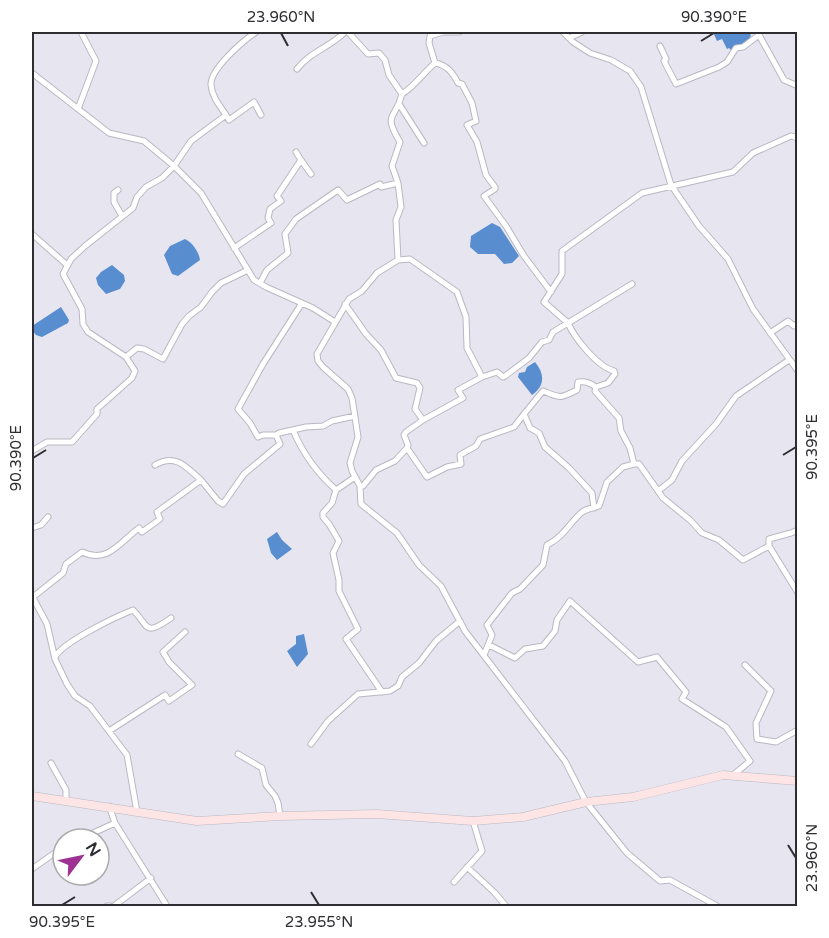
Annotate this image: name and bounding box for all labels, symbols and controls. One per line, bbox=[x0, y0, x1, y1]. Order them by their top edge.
text: 23.960°N bbox=[247, 8, 315, 26]
text: 90.390°E bbox=[681, 8, 747, 26]
text: 90.395°E bbox=[803, 414, 821, 480]
text: 90.390°E bbox=[7, 425, 25, 491]
text: 23.960°N bbox=[803, 824, 821, 892]
north arrow bbox=[51, 827, 111, 887]
text: N bbox=[81, 839, 105, 860]
text: 90.395°E bbox=[29, 913, 95, 931]
text: 23.955°N bbox=[285, 913, 353, 931]

